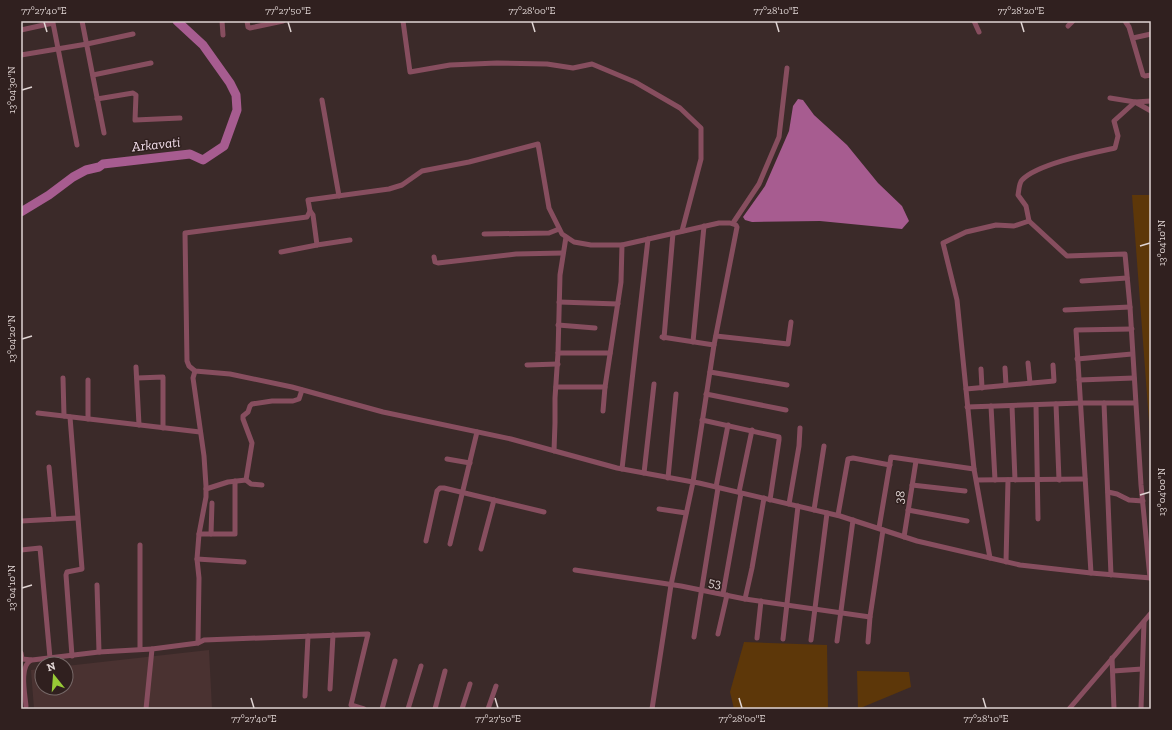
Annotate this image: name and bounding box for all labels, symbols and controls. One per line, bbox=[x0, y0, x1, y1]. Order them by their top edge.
text: 77°27'40"E bbox=[21, 5, 67, 17]
text: 77°27'50"E bbox=[265, 5, 311, 17]
text: 77°28'00"E bbox=[509, 5, 556, 17]
text: 77°28'10"E bbox=[753, 5, 799, 17]
text: 77°28'20"E bbox=[998, 5, 1044, 17]
text: 13°04'30"N bbox=[6, 66, 18, 114]
water label: Arkavati bbox=[130, 133, 181, 156]
text: 13°04'10"N bbox=[1156, 219, 1168, 266]
text: 13°04'20"N bbox=[6, 315, 18, 363]
text: 13°04'00"N bbox=[1156, 467, 1168, 516]
street label: 38 bbox=[891, 489, 908, 505]
text: 13°04'10"N bbox=[6, 564, 18, 611]
street label: 53 bbox=[707, 574, 723, 591]
north arrow bbox=[34, 656, 74, 696]
text: N bbox=[45, 659, 58, 674]
text: 77°27'40"E bbox=[231, 713, 277, 725]
text: 77°27'50"E bbox=[475, 713, 521, 725]
text: 77°28'00"E bbox=[719, 713, 766, 725]
text: 77°28'10"E bbox=[963, 713, 1009, 725]

